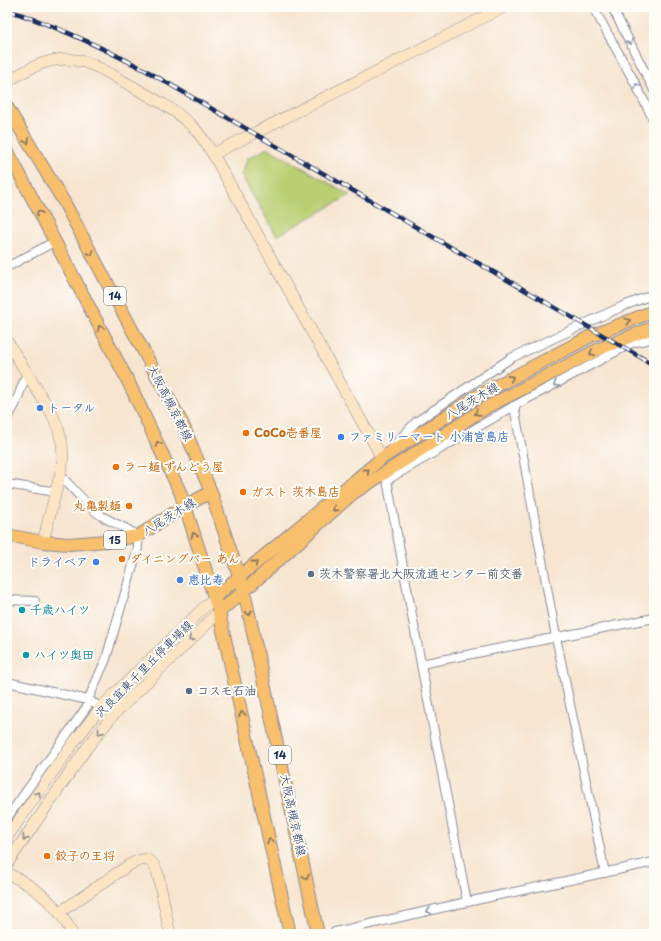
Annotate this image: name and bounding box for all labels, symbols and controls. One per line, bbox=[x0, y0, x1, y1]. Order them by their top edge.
one-way arrow bbox=[625, 37, 632, 45]
one-way arrow bbox=[634, 83, 641, 91]
one-way arrow bbox=[22, 137, 30, 144]
one-way arrow bbox=[36, 210, 44, 217]
one-way arrow bbox=[87, 249, 94, 257]
road number: 14 bbox=[104, 287, 126, 305]
one-way arrow bbox=[624, 318, 631, 326]
one-way arrow bbox=[97, 325, 104, 332]
one-way arrow bbox=[589, 348, 596, 355]
street label: 大阪高槻京都線 bbox=[144, 361, 198, 444]
one-way arrow bbox=[507, 375, 514, 383]
street label: 八尾茨木線 bbox=[441, 377, 502, 423]
one-way arrow bbox=[553, 379, 560, 387]
place label: トータル bbox=[48, 398, 96, 416]
marker: トータル bbox=[35, 403, 45, 413]
one-way arrow bbox=[474, 409, 481, 416]
place label: CoCo壱番屋 bbox=[254, 423, 322, 441]
place label: ファミリーマート 小浦宮島店 bbox=[349, 427, 509, 445]
marker: CoCo壱番屋 bbox=[241, 428, 251, 438]
marker: ファミリーマート 小浦宮島店 bbox=[336, 432, 346, 442]
one-way arrow bbox=[155, 441, 163, 449]
place label: ラー麺 ずんどう屋 bbox=[124, 457, 224, 475]
marker: ラー麺 ずんどう屋 bbox=[111, 462, 121, 472]
one-way arrow bbox=[362, 469, 369, 476]
place label: ガスト 茨木島店 bbox=[251, 482, 340, 500]
marker: ガスト 茨木島店 bbox=[238, 487, 248, 497]
street label: 八尾茨木線 bbox=[138, 493, 199, 540]
place label: 丸亀製麺 bbox=[73, 496, 121, 514]
marker: 丸亀製麺 bbox=[124, 501, 134, 511]
one-way arrow bbox=[332, 505, 340, 512]
road number: 15 bbox=[104, 531, 126, 549]
one-way arrow bbox=[191, 532, 199, 539]
place label: ダイニングバー あん bbox=[130, 549, 240, 567]
place label: ドライベア bbox=[28, 552, 88, 570]
marker: ダイニングバー あん bbox=[117, 554, 127, 564]
marker: ドライベア bbox=[91, 557, 101, 567]
one-way arrow bbox=[251, 560, 258, 567]
place label: 茨木警察署北大阪流通センター前交番 bbox=[319, 564, 523, 582]
marker: 茨木警察署北大阪流通センター前交番 bbox=[306, 569, 316, 579]
place label: 恵比寿 bbox=[188, 570, 224, 588]
marker: 恵比寿 bbox=[175, 575, 185, 585]
place label: 千歳ハイツ bbox=[30, 600, 90, 618]
marker: 千歳ハイツ bbox=[17, 605, 27, 615]
one-way arrow bbox=[245, 610, 253, 617]
street label: 沢良宜東千里丘停車場線 bbox=[90, 615, 196, 721]
one-way arrow bbox=[188, 634, 196, 642]
place label: ハイツ奥田 bbox=[34, 645, 94, 663]
marker: ハイツ奥田 bbox=[21, 650, 31, 660]
place label: コスモ石油 bbox=[197, 681, 257, 699]
marker: コスモ石油 bbox=[184, 686, 194, 696]
one-way arrow bbox=[238, 711, 246, 717]
one-way arrow bbox=[98, 727, 105, 734]
road number: 14 bbox=[269, 746, 291, 764]
street label: 大阪高槻京都線 bbox=[276, 772, 312, 858]
one-way arrow bbox=[33, 791, 40, 798]
one-way arrow bbox=[23, 833, 30, 840]
one-way arrow bbox=[267, 838, 275, 844]
place label: 餃子の王将 bbox=[55, 846, 115, 864]
marker: 餃子の王将 bbox=[42, 851, 52, 861]
one-way arrow bbox=[302, 874, 310, 881]
one-way arrow bbox=[426, 906, 432, 914]

